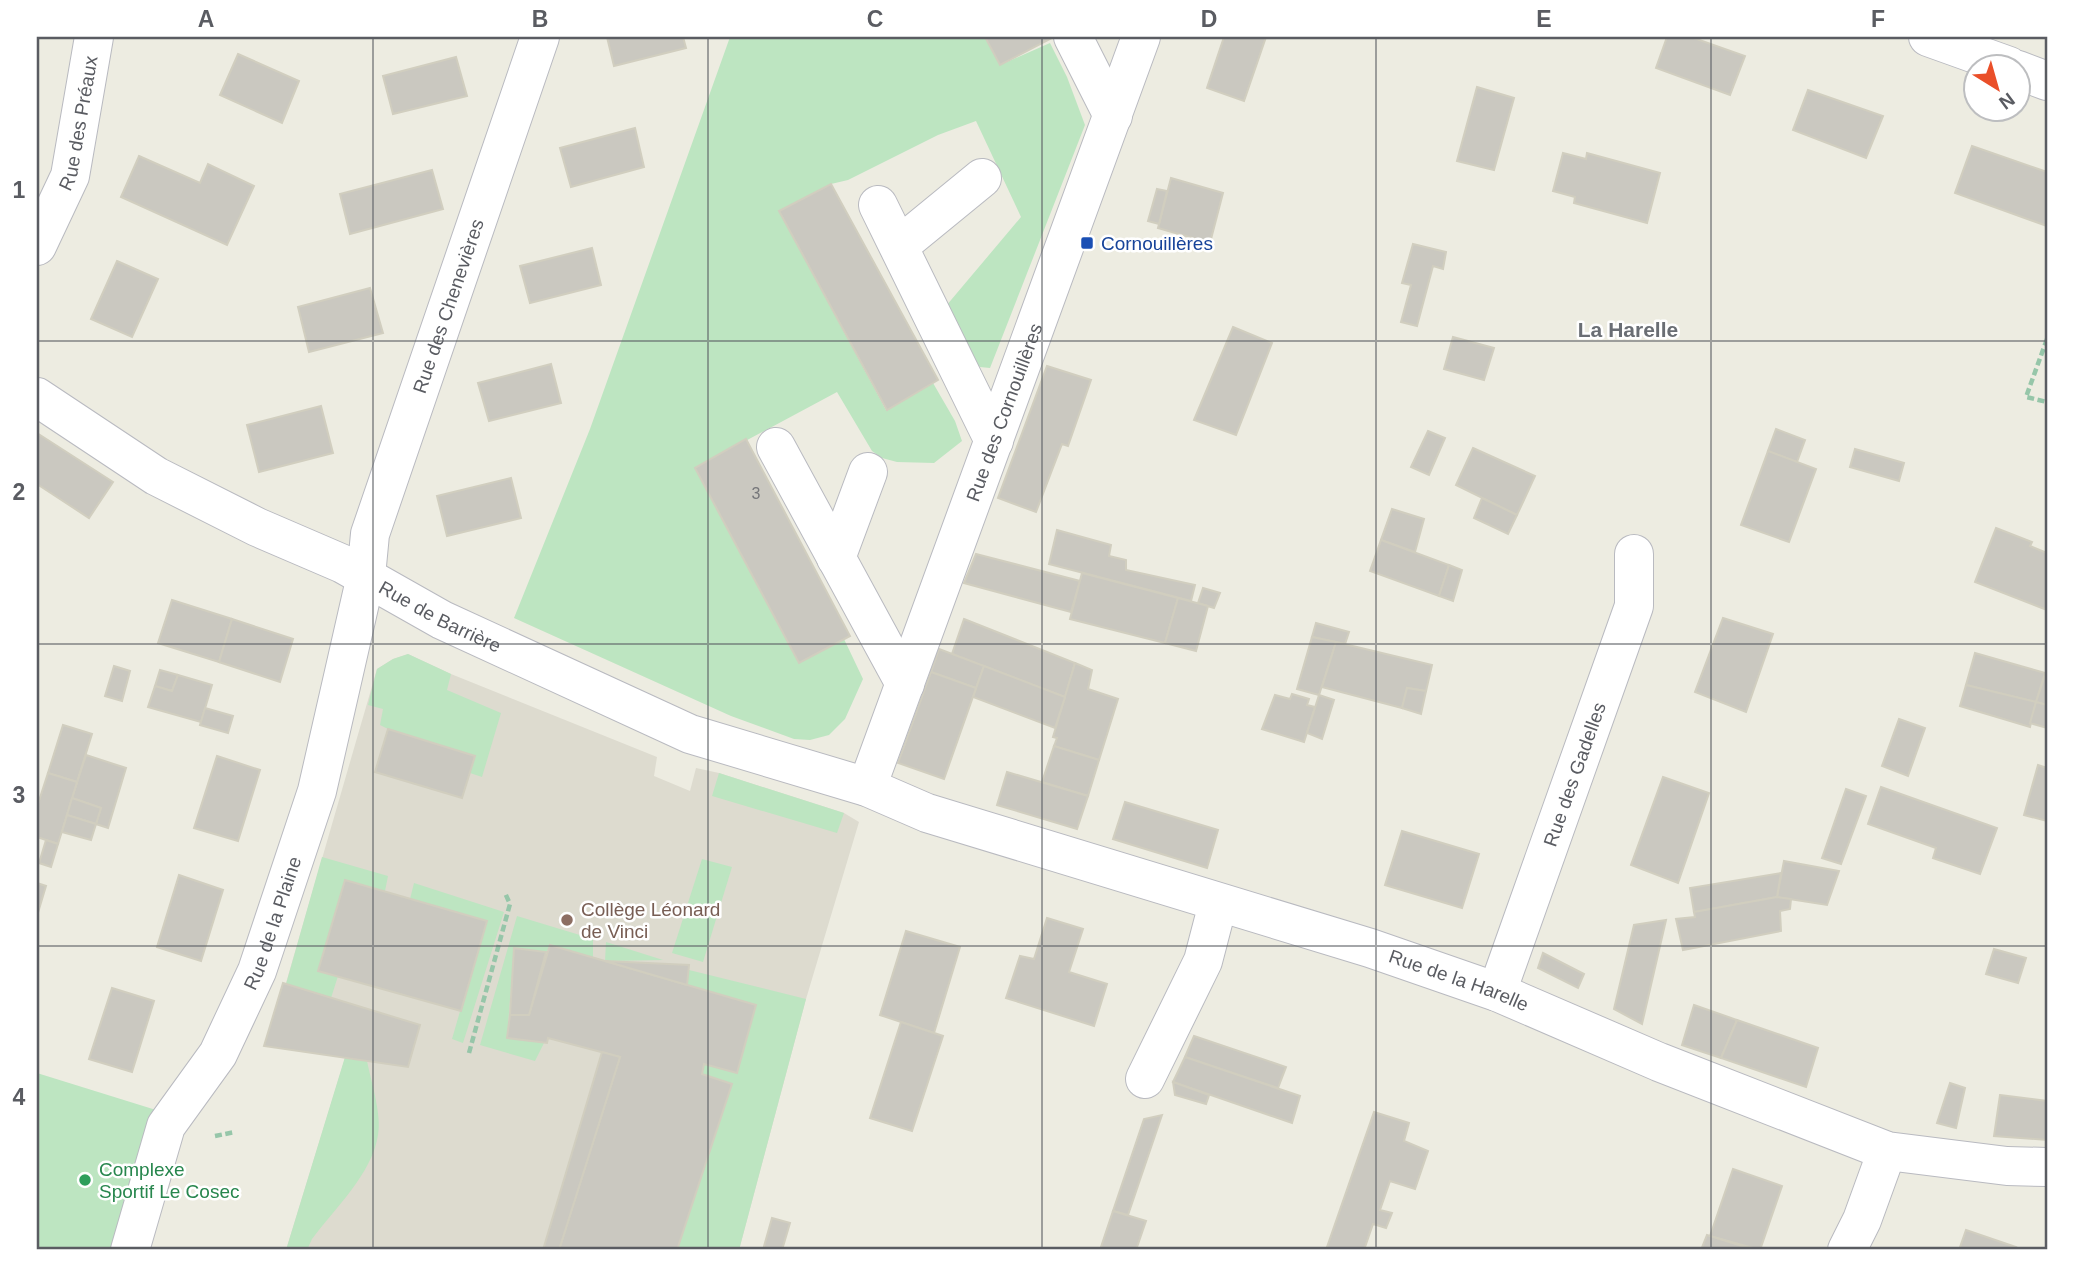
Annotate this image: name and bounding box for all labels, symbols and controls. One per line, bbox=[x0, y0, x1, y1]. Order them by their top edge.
text: A bbox=[198, 6, 214, 32]
text: B bbox=[532, 6, 548, 32]
text: C bbox=[867, 6, 883, 32]
text: D bbox=[1201, 6, 1217, 32]
text: E bbox=[1536, 6, 1552, 32]
text: F bbox=[1871, 6, 1885, 32]
north arrow bbox=[1962, 52, 2032, 122]
street label: Rue des Préaux bbox=[55, 54, 102, 194]
text: N bbox=[1995, 89, 2019, 114]
text: 1 bbox=[13, 177, 26, 203]
street label: Rue des Chenevières bbox=[409, 216, 488, 396]
place label: Cornouillères bbox=[1101, 233, 1213, 254]
marker: Cornouillères bbox=[1079, 235, 1095, 251]
district label: La Harelle bbox=[1578, 318, 1678, 341]
street label: Rue des Cornouillères bbox=[962, 320, 1047, 504]
text: 2 bbox=[13, 479, 25, 505]
house number: 3 bbox=[752, 485, 761, 502]
street label: Rue de Barrière bbox=[375, 577, 504, 657]
street label: Rue des Gadelles bbox=[1540, 700, 1610, 849]
text: 3 bbox=[13, 782, 25, 808]
street label: Rue de la Plaine bbox=[240, 854, 305, 993]
place label: Collège Léonard de Vinci bbox=[581, 899, 720, 942]
marker: Collège Léonard de Vinci bbox=[559, 912, 575, 928]
street label: Rue de la Harelle bbox=[1386, 945, 1532, 1015]
text: 4 bbox=[13, 1084, 26, 1110]
place label: Complexe Sportif Le Cosec bbox=[99, 1159, 239, 1202]
marker: Complexe Sportif Le Cosec bbox=[77, 1172, 93, 1188]

